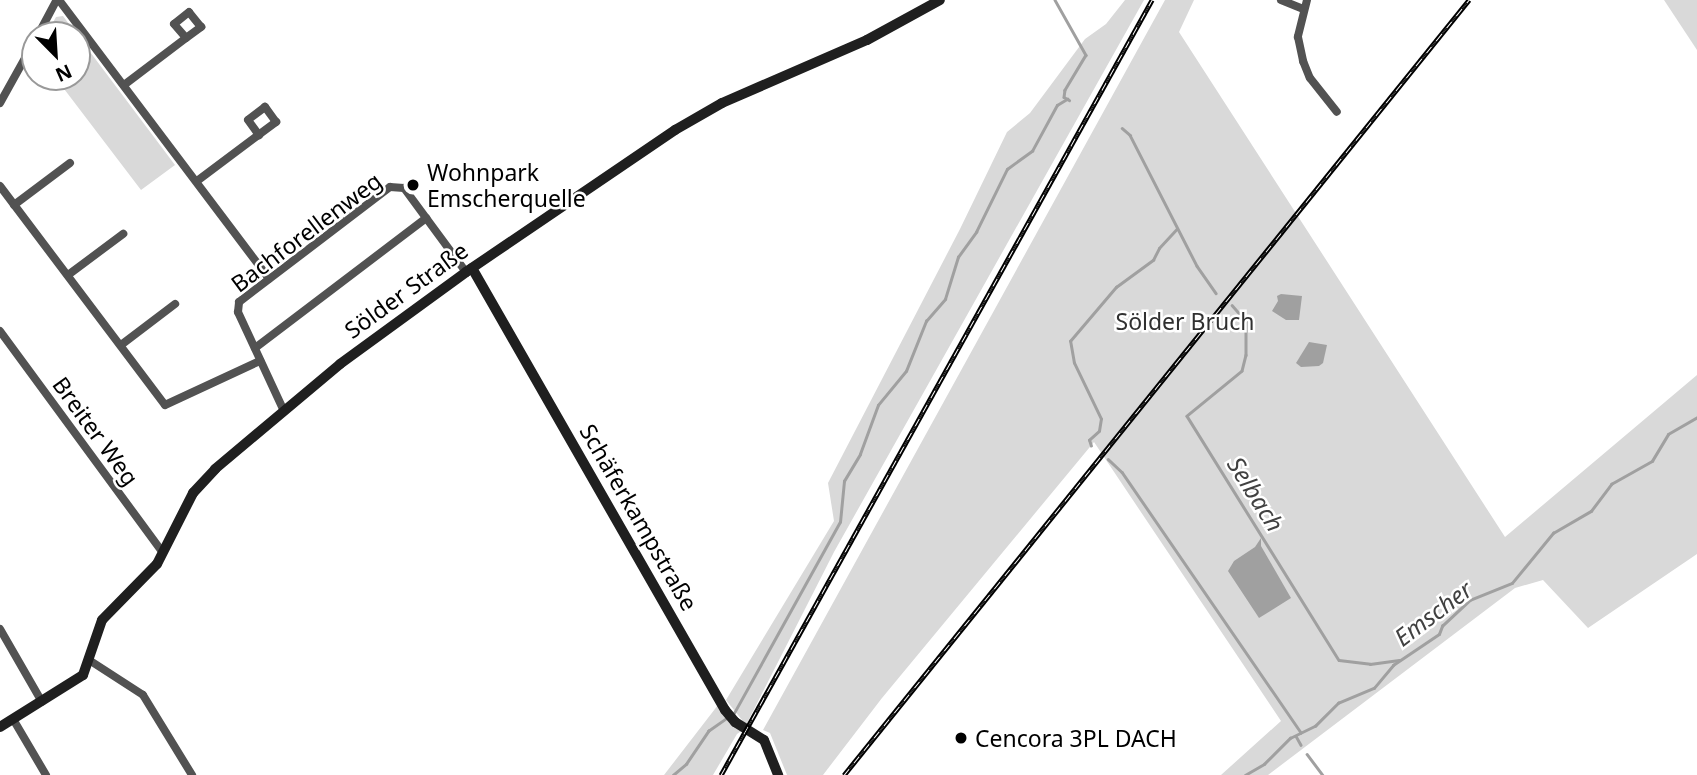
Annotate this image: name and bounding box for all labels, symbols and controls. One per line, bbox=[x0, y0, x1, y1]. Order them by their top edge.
north arrow bbox=[21, 21, 91, 91]
text: N bbox=[51, 58, 76, 88]
place label: Wohnpark Emscherquelle bbox=[427, 158, 586, 212]
street label: Bachforellenweg bbox=[225, 166, 387, 298]
marker: Wohnpark Emscherquelle bbox=[405, 177, 421, 193]
street label: Sölder Straße bbox=[339, 236, 473, 344]
park label: Sölder Bruch bbox=[1116, 307, 1254, 335]
street label: Breiter Weg bbox=[47, 371, 145, 491]
street label: Schäferkampstraße bbox=[574, 419, 704, 615]
water label: Selbach bbox=[1222, 451, 1290, 537]
water label: Emscher bbox=[1388, 574, 1478, 652]
place label: Cencora 3PL DACH bbox=[975, 724, 1177, 752]
marker: Cencora 3PL DACH bbox=[953, 730, 969, 746]

